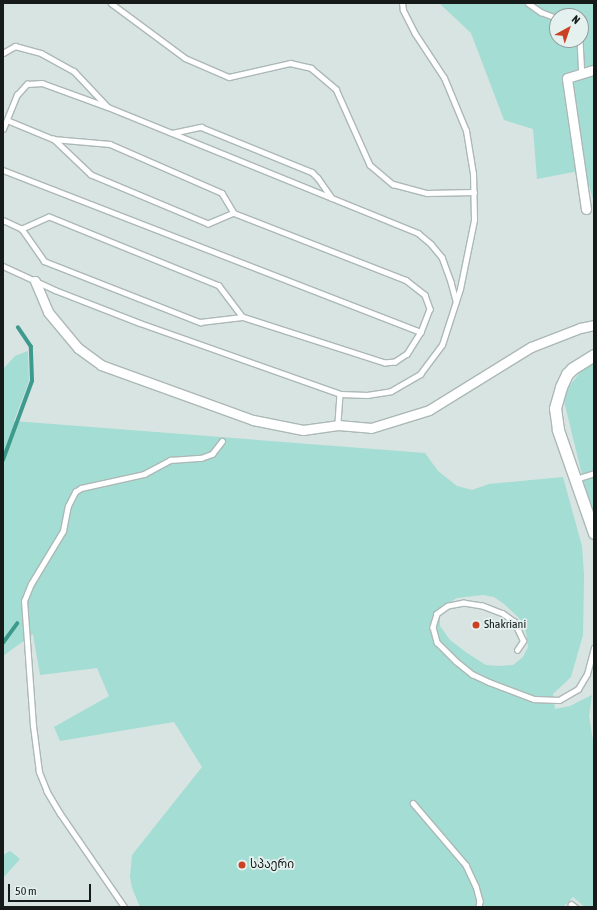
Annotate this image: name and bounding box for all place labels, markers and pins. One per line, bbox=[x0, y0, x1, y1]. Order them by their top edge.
place label: Shakriani bbox=[484, 618, 526, 632]
marker: Shakriani bbox=[471, 620, 481, 630]
place label: სპაერი bbox=[250, 858, 294, 872]
marker: სპაერი bbox=[237, 860, 247, 870]

